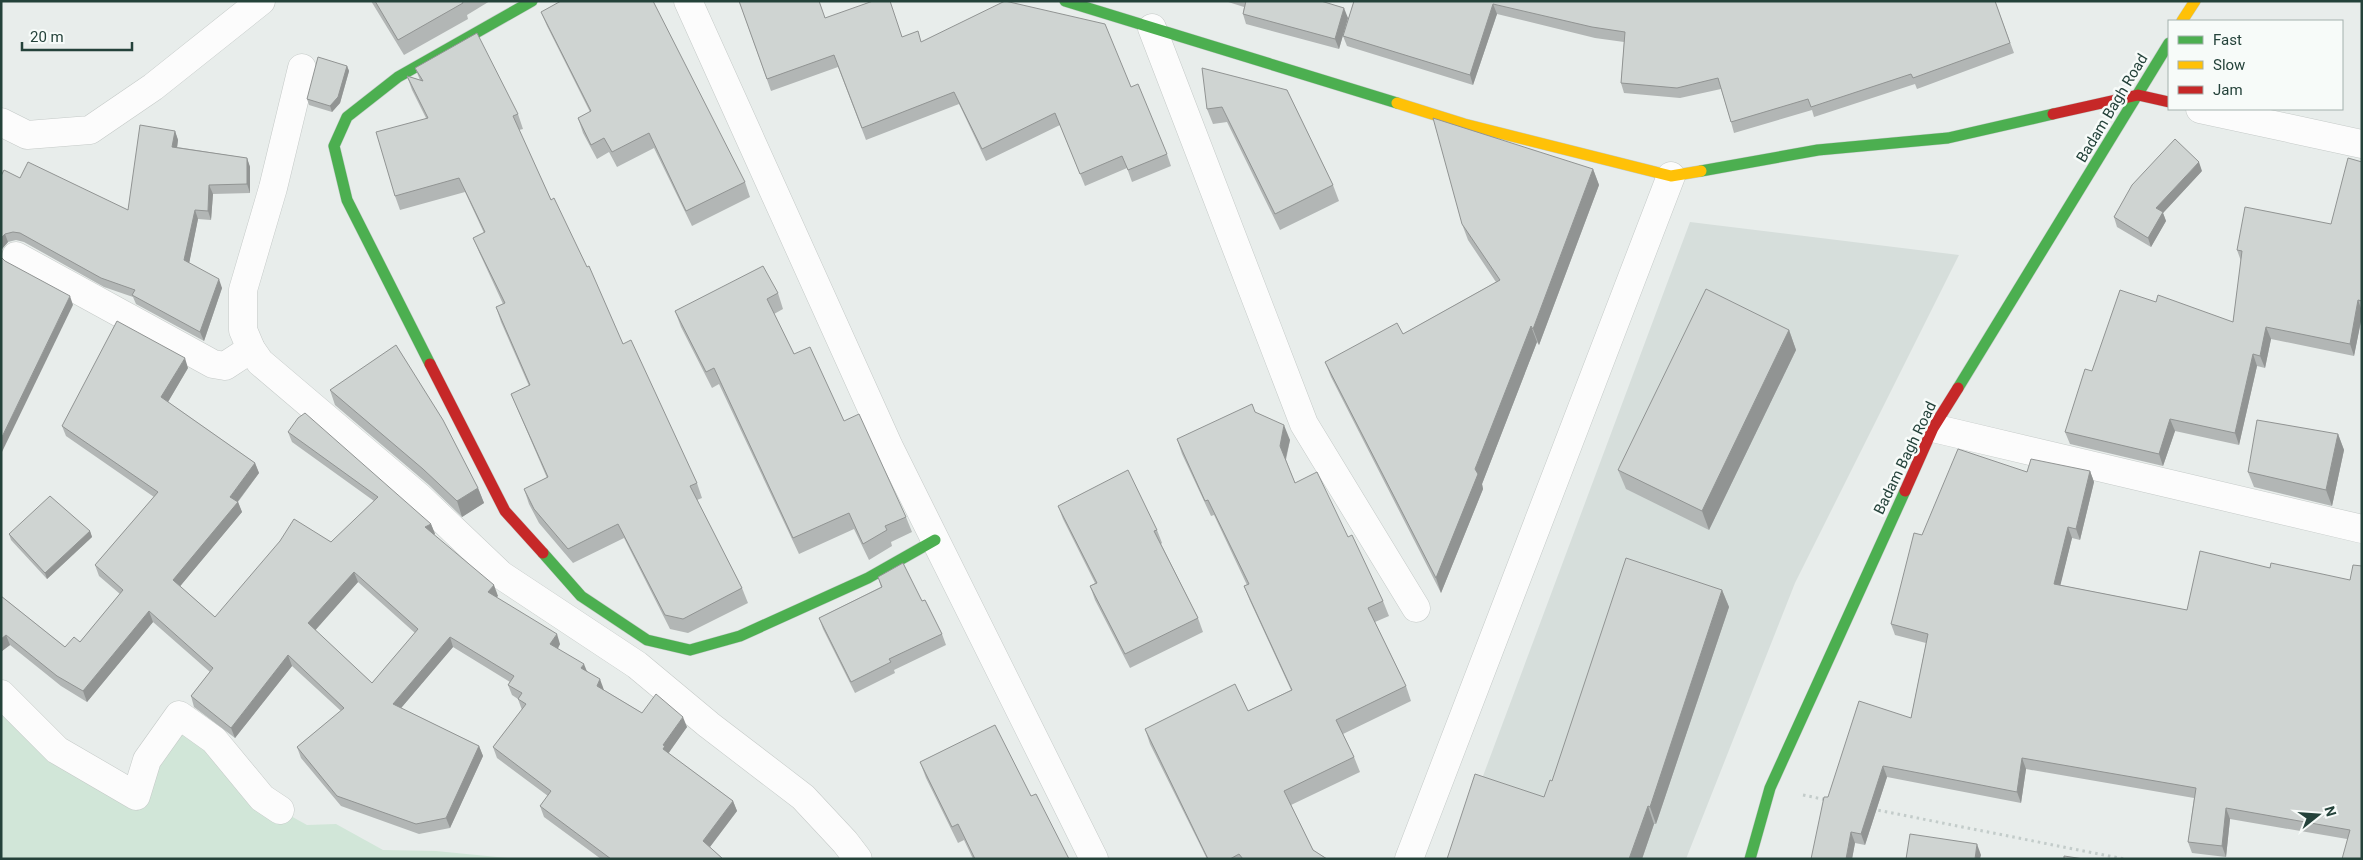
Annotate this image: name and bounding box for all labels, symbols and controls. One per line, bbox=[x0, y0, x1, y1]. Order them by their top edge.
scale bar bbox=[22, 20, 132, 52]
legend bbox=[2168, 20, 2343, 110]
text: 20 m bbox=[30, 28, 64, 46]
text: Fast bbox=[2213, 31, 2242, 49]
street label: Badam Bagh Road bbox=[2073, 51, 2151, 165]
text: Slow bbox=[2213, 56, 2245, 74]
text: Jam bbox=[2213, 81, 2243, 99]
street label: Badam Bagh Road bbox=[1870, 399, 1940, 517]
north arrow bbox=[2293, 790, 2343, 840]
text: N bbox=[2321, 804, 2340, 818]

